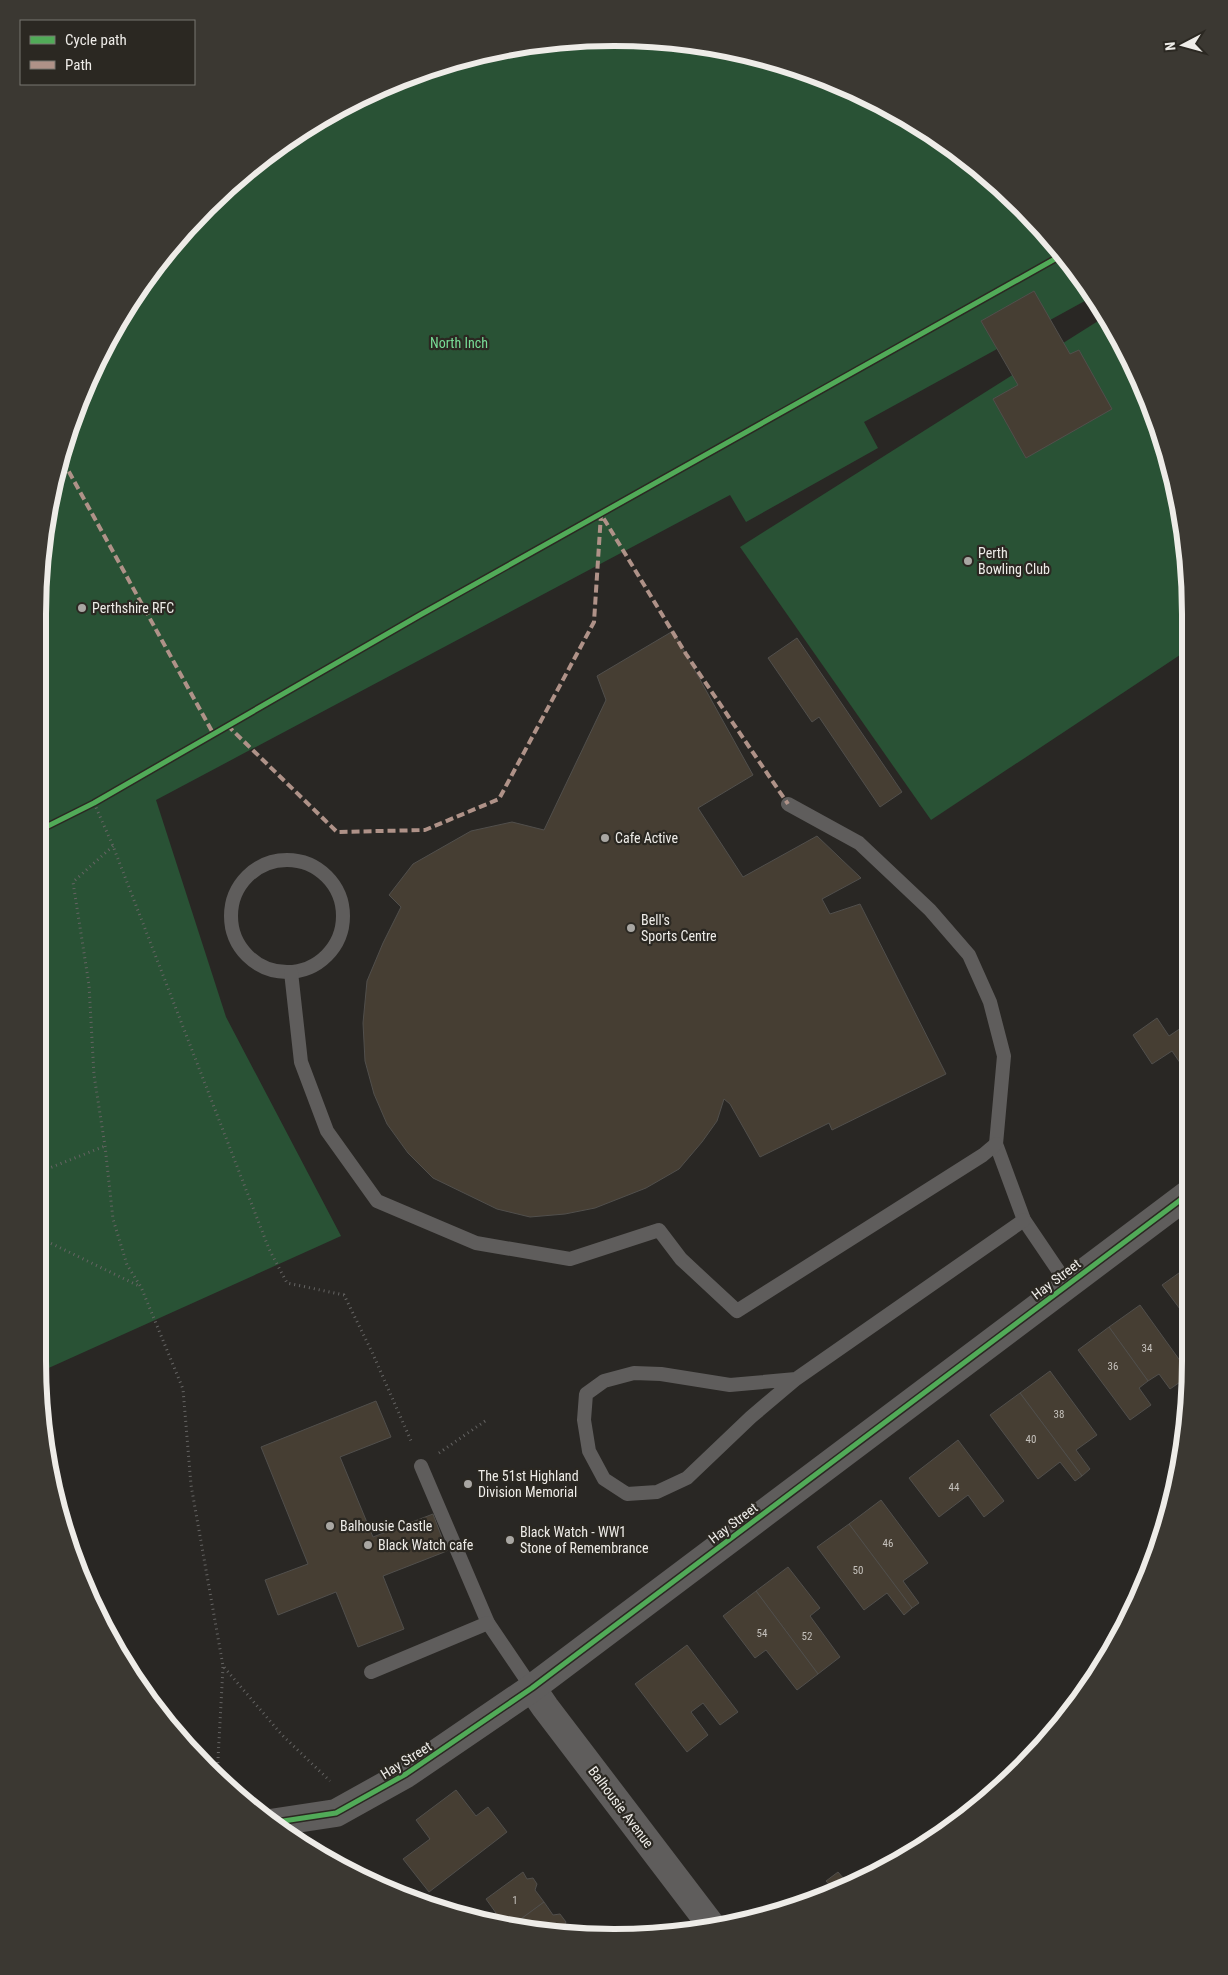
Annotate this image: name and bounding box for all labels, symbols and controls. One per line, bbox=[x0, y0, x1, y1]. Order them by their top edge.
legend bbox=[20, 20, 195, 85]
north arrow bbox=[1158, 20, 1208, 70]
text: Cycle path bbox=[65, 31, 127, 49]
text: N bbox=[1162, 41, 1178, 51]
text: Path bbox=[65, 56, 92, 74]
park label: North Inch bbox=[430, 335, 488, 351]
place label: Perth Bowling Club bbox=[978, 545, 1050, 577]
marker: Perth Bowling Club bbox=[962, 555, 974, 567]
place label: Perthshire RFC bbox=[92, 600, 174, 616]
marker: Perthshire RFC bbox=[76, 602, 88, 614]
place label: Cafe Active bbox=[615, 830, 678, 846]
marker: Cafe Active bbox=[599, 832, 611, 844]
place label: Bell's Sports Centre bbox=[641, 912, 717, 944]
marker: Bell's Sports Centre bbox=[625, 922, 637, 934]
street label: Hay Street bbox=[1028, 1255, 1084, 1303]
house number: 34 bbox=[1142, 1342, 1153, 1355]
house number: 36 bbox=[1108, 1360, 1118, 1373]
house number: 38 bbox=[1054, 1408, 1064, 1421]
house number: 40 bbox=[1026, 1433, 1036, 1446]
place label: The 51st Highland Division Memorial bbox=[478, 1468, 579, 1500]
marker: The 51st Highland Division Memorial bbox=[462, 1478, 474, 1490]
house number: 44 bbox=[949, 1481, 960, 1494]
street label: Hay Street bbox=[705, 1499, 761, 1547]
place label: Balhousie Castle bbox=[340, 1518, 433, 1534]
marker: Balhousie Castle bbox=[324, 1520, 336, 1532]
place label: Black Watch - WW1 Stone of Remembrance bbox=[520, 1524, 649, 1556]
marker: Black Watch - WW1 Stone of Remembrance bbox=[504, 1534, 516, 1546]
place label: Black Watch cafe bbox=[378, 1537, 474, 1553]
house number: 46 bbox=[883, 1537, 893, 1550]
marker: Black Watch cafe bbox=[362, 1539, 374, 1551]
house number: 50 bbox=[853, 1564, 863, 1577]
house number: 54 bbox=[757, 1627, 768, 1640]
house number: 52 bbox=[802, 1630, 812, 1643]
street label: Hay Street bbox=[378, 1738, 434, 1782]
street label: Balhousie Avenue bbox=[585, 1763, 657, 1851]
house number: 1 bbox=[512, 1894, 518, 1907]

